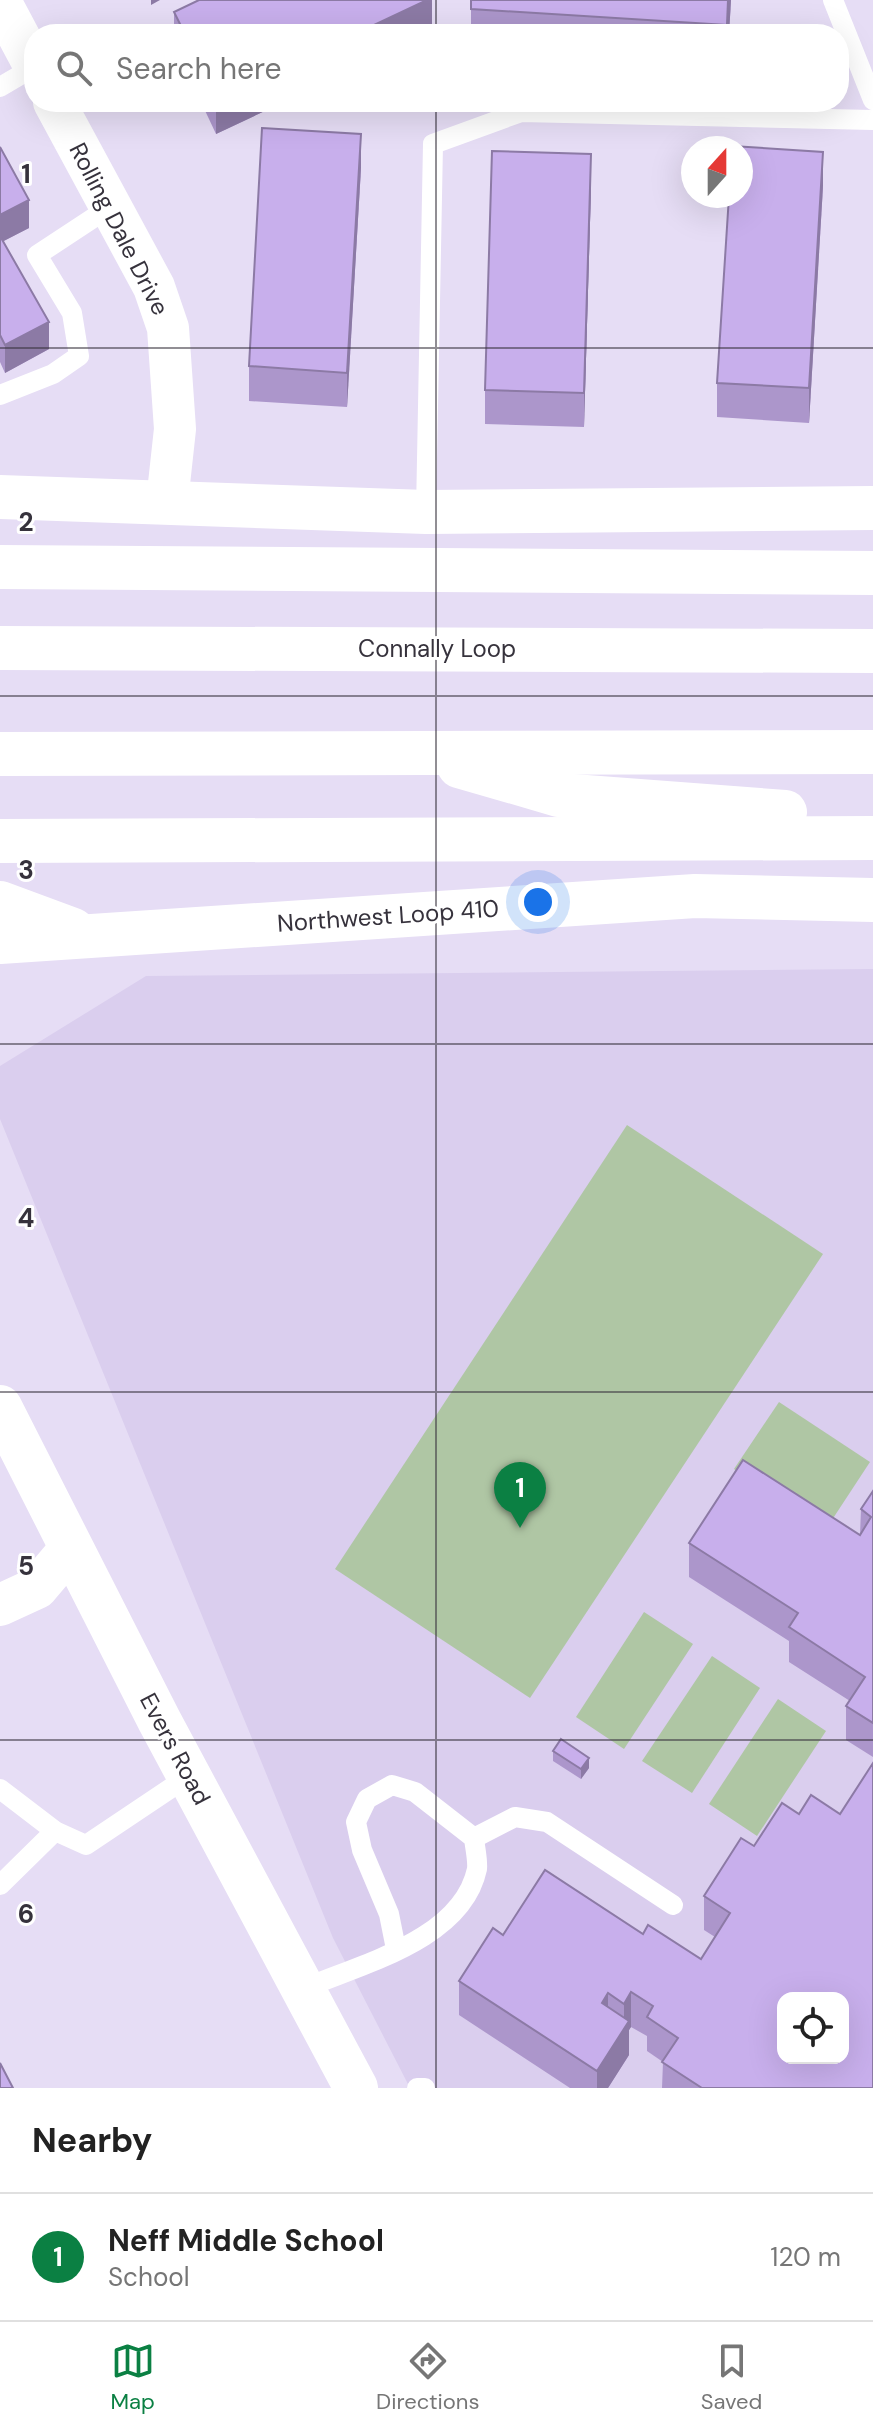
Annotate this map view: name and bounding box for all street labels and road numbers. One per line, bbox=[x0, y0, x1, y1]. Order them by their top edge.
street label: Rolling Dale Drive bbox=[63, 137, 176, 320]
street label: Connally Loop bbox=[358, 633, 516, 664]
street label: Northwest Loop 410 bbox=[276, 892, 500, 939]
street label: Evers Road bbox=[133, 1687, 218, 1810]

